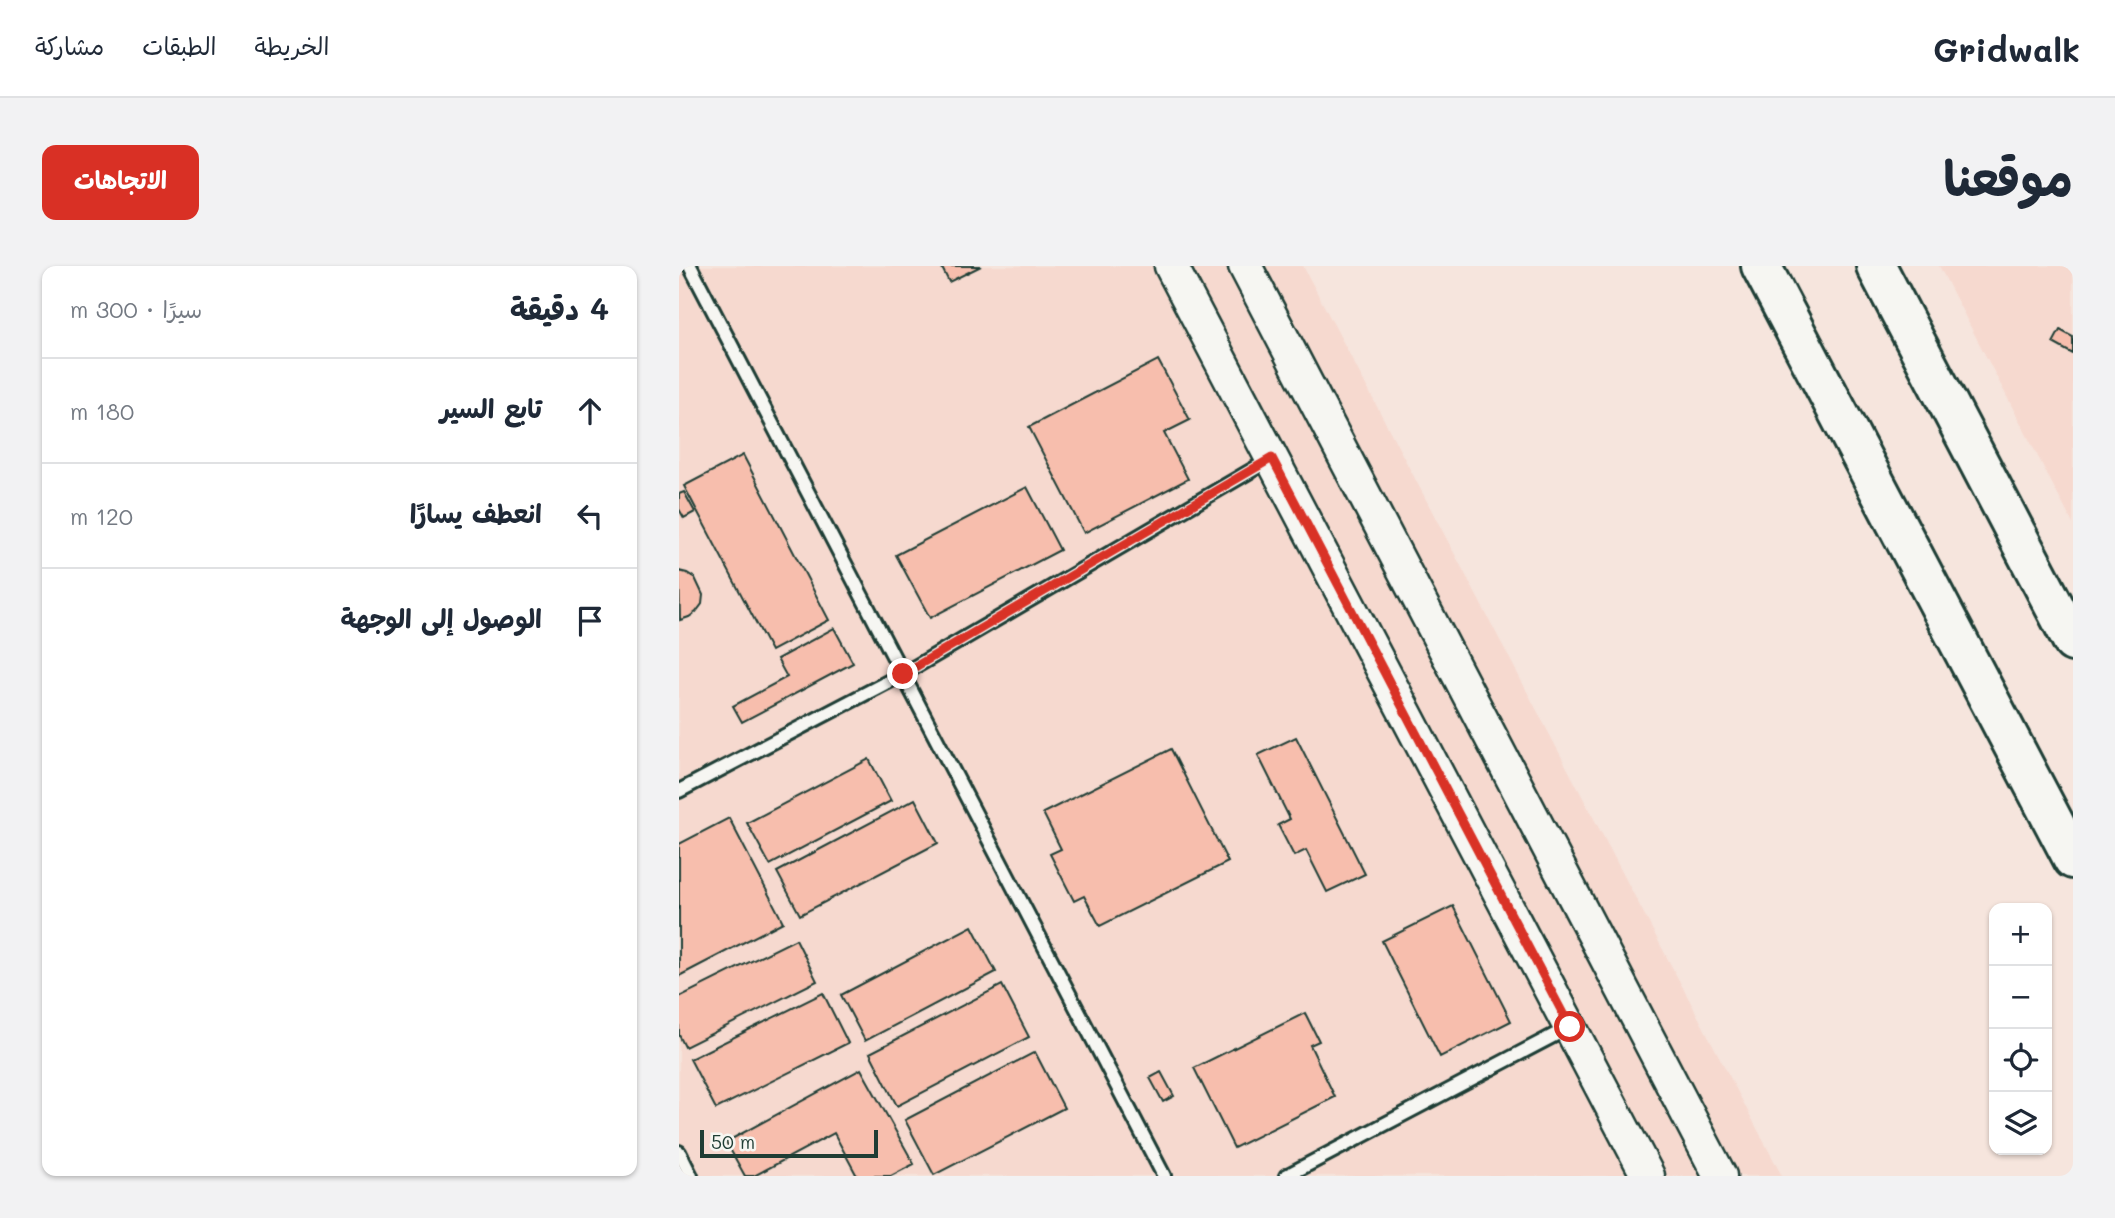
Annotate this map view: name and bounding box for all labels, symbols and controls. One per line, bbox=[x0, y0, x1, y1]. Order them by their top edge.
text: Gridwalk bbox=[1933, 27, 2080, 70]
text: مشاركة bbox=[35, 30, 104, 61]
text: الطبقات bbox=[142, 30, 217, 61]
text: الخريطة bbox=[255, 30, 329, 61]
button: الاتجاهات bbox=[42, 145, 199, 220]
text: موقعنا bbox=[1943, 145, 2073, 208]
text: 4 دقيقة bbox=[510, 288, 609, 328]
text: سيرًا · 300 m bbox=[70, 294, 202, 324]
text: تابع السير bbox=[440, 391, 542, 425]
icon: ahead bbox=[571, 392, 609, 430]
text: 180 m bbox=[70, 396, 134, 426]
text: انعطف يسارًا bbox=[410, 496, 542, 530]
icon: left bbox=[571, 497, 609, 535]
text: 120 m bbox=[70, 501, 133, 531]
text: الوصول إلى الوجهة bbox=[340, 601, 542, 635]
icon: arrive bbox=[571, 602, 609, 640]
route end bbox=[887, 658, 918, 689]
map controls bbox=[1989, 903, 2052, 1155]
button: + bbox=[1989, 903, 2052, 966]
button: − bbox=[1989, 966, 2052, 1029]
route start bbox=[1554, 1011, 1585, 1042]
button: locate bbox=[1989, 1029, 2052, 1092]
button: layers bbox=[1989, 1092, 2052, 1155]
scale bar bbox=[700, 1127, 879, 1159]
text: 50 m bbox=[711, 1129, 755, 1154]

